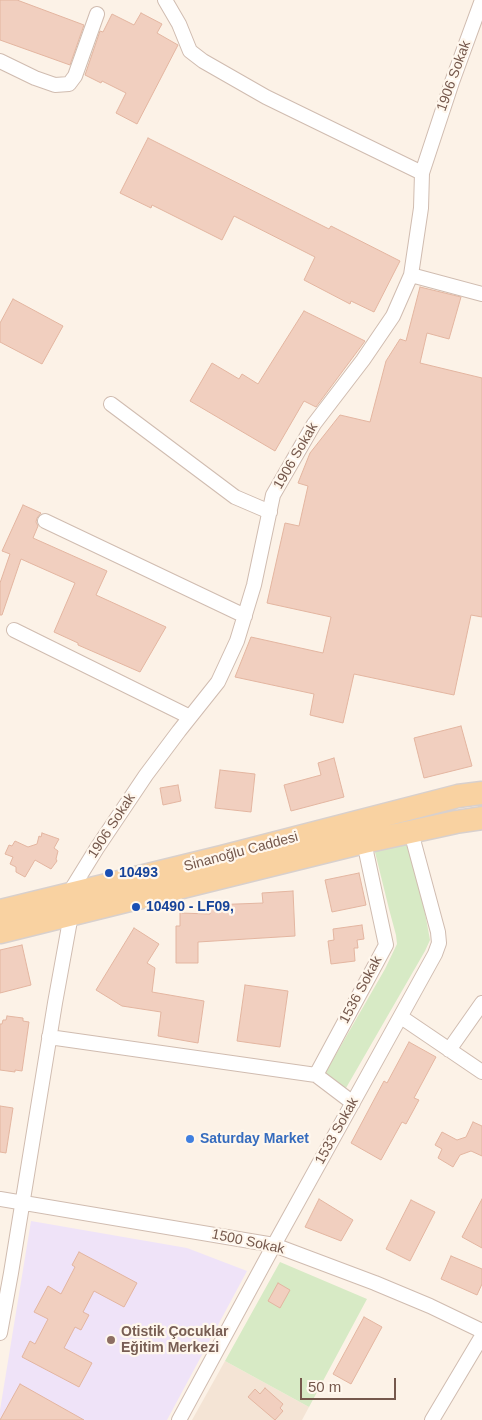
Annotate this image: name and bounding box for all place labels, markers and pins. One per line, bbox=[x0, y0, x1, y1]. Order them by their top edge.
place label: 10493 bbox=[119, 865, 158, 881]
marker: 10493 bbox=[103, 867, 115, 879]
place label: 10490 - LF09, bbox=[146, 899, 234, 915]
marker: 10490 - LF09, bbox=[130, 901, 142, 913]
place label: Saturday Market bbox=[200, 1131, 309, 1147]
marker: Saturday Market bbox=[184, 1133, 196, 1145]
place label: Otistik Çocuklar Eğitim Merkezi bbox=[121, 1324, 228, 1356]
marker: Otistik Çocuklar Eğitim Merkezi bbox=[105, 1334, 117, 1346]

